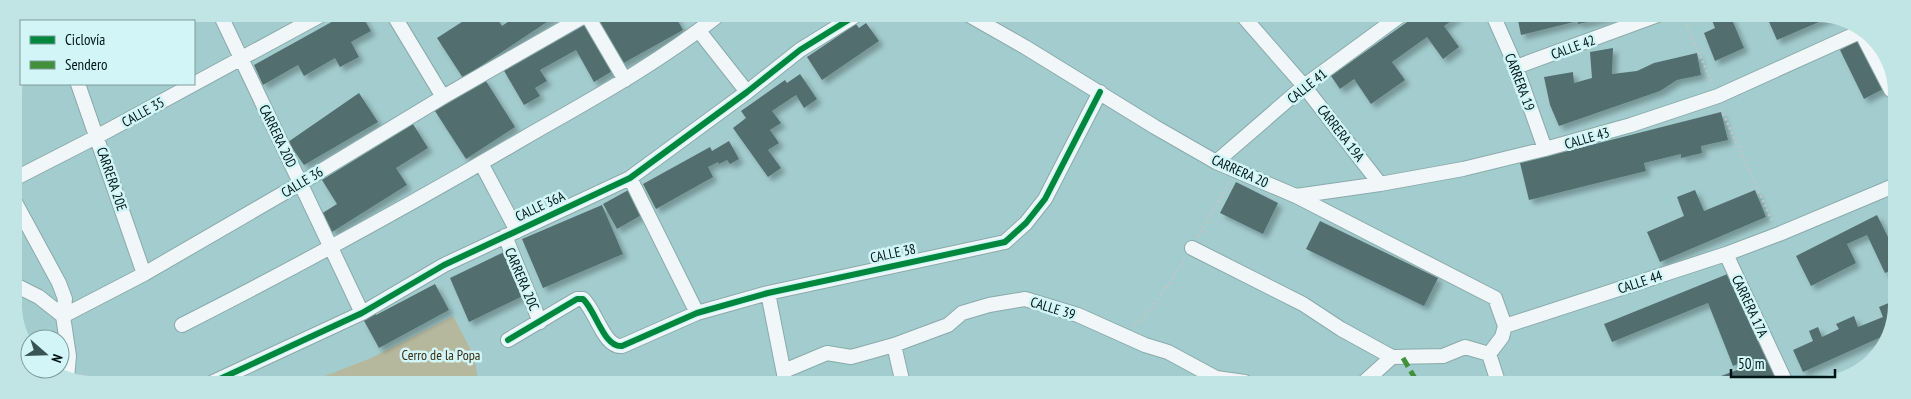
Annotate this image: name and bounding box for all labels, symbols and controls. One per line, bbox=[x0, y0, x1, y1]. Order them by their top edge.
legend bbox=[20, 20, 195, 85]
text: Ciclovía bbox=[65, 30, 105, 49]
street label: CALLE 42 bbox=[1548, 31, 1598, 63]
street label: CARRERA 19 bbox=[1501, 51, 1539, 113]
text: Sendero bbox=[65, 55, 107, 74]
street label: CALLE 41 bbox=[1284, 65, 1330, 107]
street label: CALLE 35 bbox=[119, 93, 167, 131]
street label: CARRERA 19A bbox=[1313, 101, 1369, 165]
street label: CARRERA 20D bbox=[255, 102, 301, 170]
street label: CALLE 43 bbox=[1562, 123, 1612, 153]
street label: CARRERA 20E bbox=[93, 145, 131, 213]
street label: CARRERA 20 bbox=[1209, 151, 1271, 191]
street label: CALLE 36 bbox=[278, 162, 326, 202]
street label: CALLE 36A bbox=[512, 187, 568, 225]
street label: CALLE 38 bbox=[869, 239, 917, 267]
street label: CARRERA 20C bbox=[501, 245, 544, 314]
street label: CALLE 44 bbox=[1615, 266, 1665, 298]
street label: CARRERA 17A bbox=[1728, 272, 1772, 340]
street label: CALLE 39 bbox=[1028, 293, 1078, 323]
north arrow bbox=[20, 329, 70, 379]
park label: Cerro de la Popa bbox=[402, 346, 480, 364]
scale bar bbox=[1731, 346, 1835, 378]
text: N bbox=[47, 352, 67, 365]
text: 50 m bbox=[1738, 354, 1764, 373]

